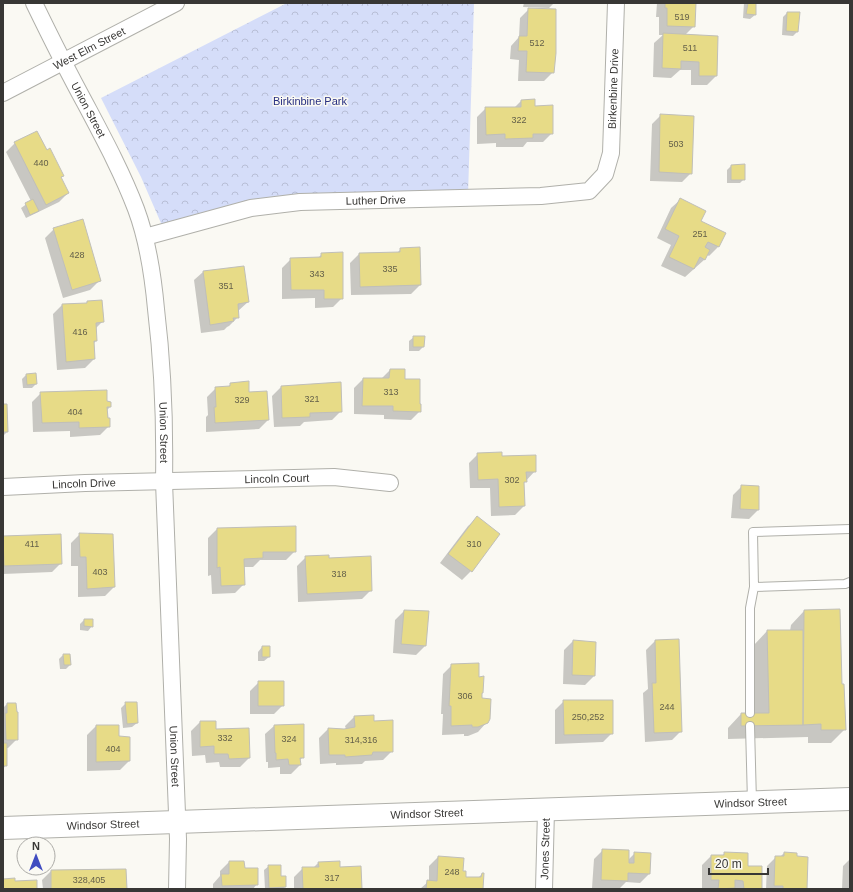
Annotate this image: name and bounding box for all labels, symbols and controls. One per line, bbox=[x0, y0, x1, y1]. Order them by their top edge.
house number: 519 bbox=[674, 12, 690, 22]
street label: West Elm Street bbox=[51, 25, 127, 72]
house number: 512 bbox=[529, 38, 545, 48]
house number: 511 bbox=[683, 43, 697, 53]
street label: Birkenbine Drive bbox=[606, 48, 620, 129]
street label: Union Street bbox=[69, 80, 108, 140]
park label: Birkinbine Park bbox=[273, 95, 347, 107]
house number: 322 bbox=[511, 115, 527, 125]
house number: 503 bbox=[668, 139, 684, 149]
house number: 440 bbox=[33, 158, 49, 168]
street label: Luther Drive bbox=[346, 193, 406, 207]
house number: 251 bbox=[692, 229, 708, 239]
house number: 428 bbox=[69, 250, 85, 260]
house number: 335 bbox=[382, 264, 398, 274]
house number: 343 bbox=[309, 269, 325, 279]
house number: 351 bbox=[218, 281, 234, 291]
house number: 416 bbox=[72, 327, 88, 337]
house number: 313 bbox=[383, 387, 399, 397]
house number: 321 bbox=[304, 394, 320, 404]
house number: 329 bbox=[234, 395, 250, 405]
street label: Union Street bbox=[157, 402, 170, 463]
house number: 404 bbox=[67, 407, 83, 417]
street label: Lincoln Court bbox=[244, 472, 309, 485]
house number: 302 bbox=[504, 475, 520, 485]
street label: Lincoln Drive bbox=[52, 476, 116, 491]
house number: 411 bbox=[25, 539, 39, 549]
house number: 310 bbox=[466, 539, 482, 549]
house number: 403 bbox=[92, 567, 108, 577]
house number: 318 bbox=[331, 569, 347, 579]
house number: 306 bbox=[457, 691, 473, 701]
house number: 244 bbox=[659, 702, 675, 712]
house number: 250,252 bbox=[572, 712, 604, 722]
street label: Union Street bbox=[168, 725, 182, 787]
house number: 332 bbox=[217, 733, 233, 743]
house number: 324 bbox=[281, 734, 297, 744]
house number: 314,316 bbox=[345, 735, 377, 745]
house number: 404 bbox=[105, 744, 121, 754]
street label: Windsor Street bbox=[714, 795, 787, 810]
street label: Windsor Street bbox=[390, 806, 463, 821]
street label: Windsor Street bbox=[66, 817, 140, 832]
street label: Jones Street bbox=[538, 818, 552, 880]
north arrow bbox=[16, 836, 56, 876]
text: N bbox=[32, 840, 40, 852]
scale bar bbox=[709, 850, 768, 876]
text: 20 m bbox=[715, 857, 742, 871]
house number: 248 bbox=[444, 867, 460, 877]
house number: 317 bbox=[324, 873, 340, 883]
house number: 328,405 bbox=[73, 875, 105, 885]

